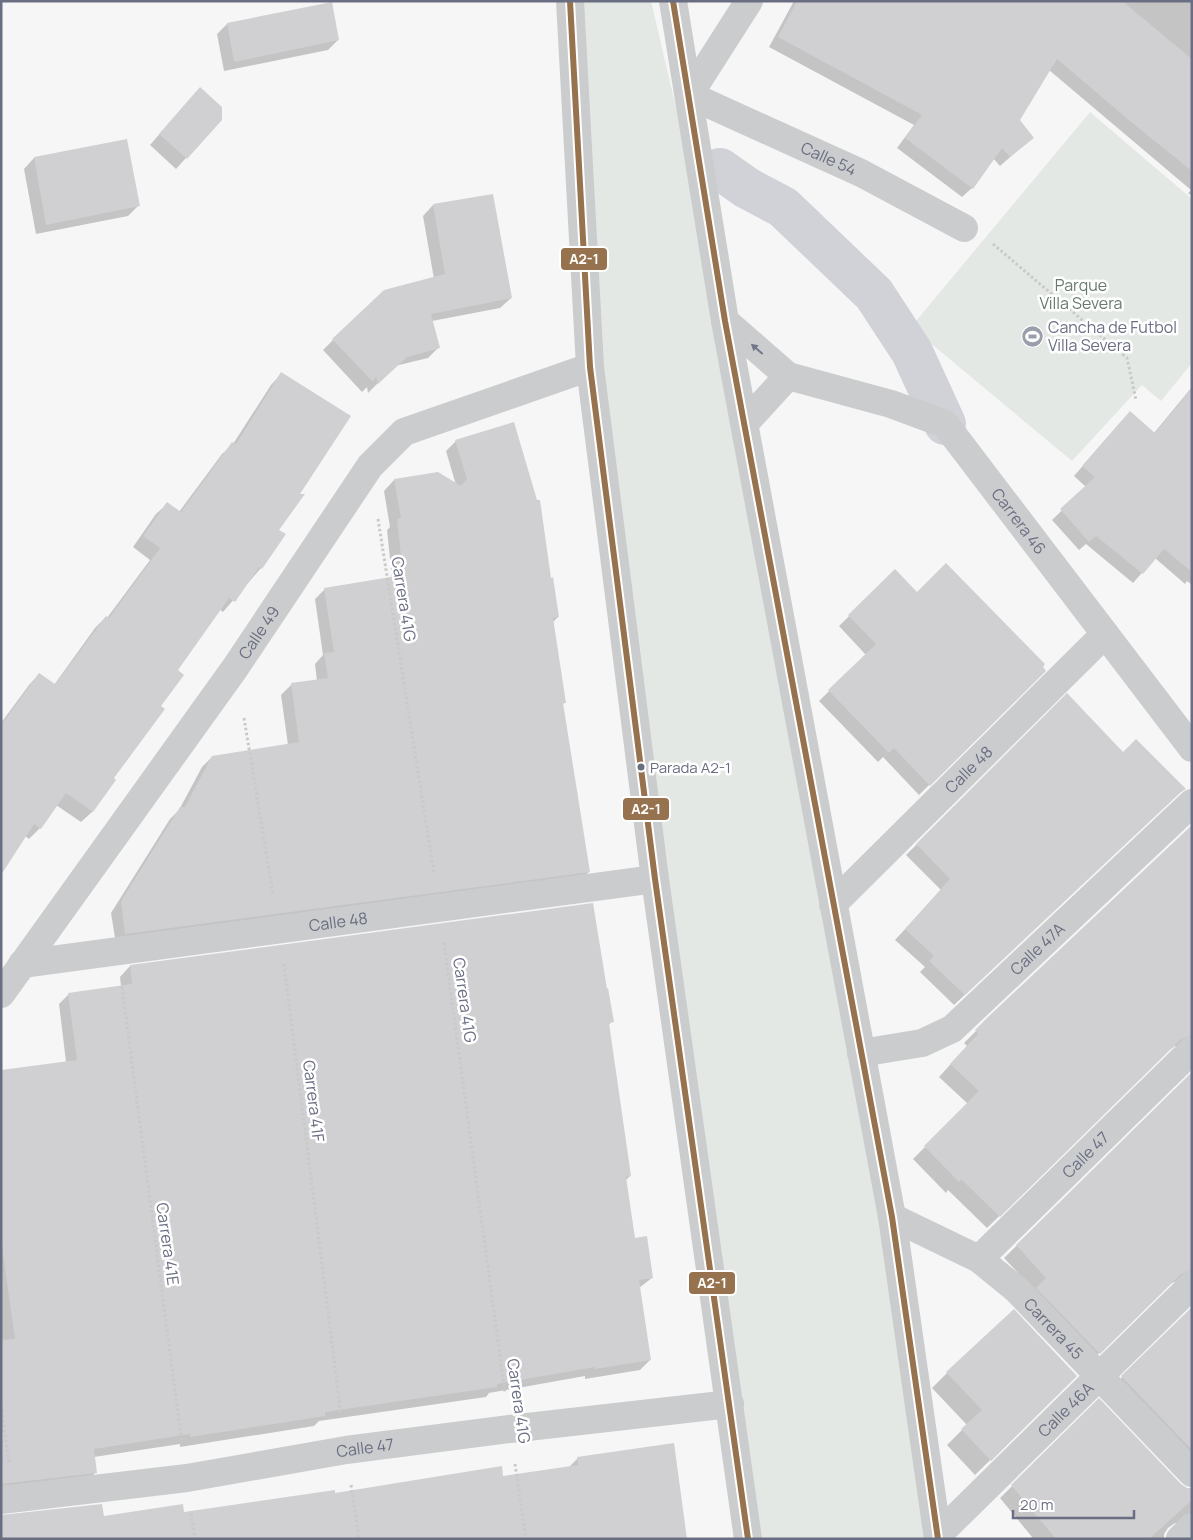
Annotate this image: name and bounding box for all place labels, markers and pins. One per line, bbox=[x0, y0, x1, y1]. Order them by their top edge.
place label: Cancha de Futbol Villa Severa bbox=[1048, 316, 1177, 356]
sports icon: Cancha de Futbol Villa Severa bbox=[1020, 324, 1044, 348]
place label: Parada A2-1 bbox=[650, 757, 731, 778]
marker: Parada A2-1 bbox=[636, 762, 646, 772]

